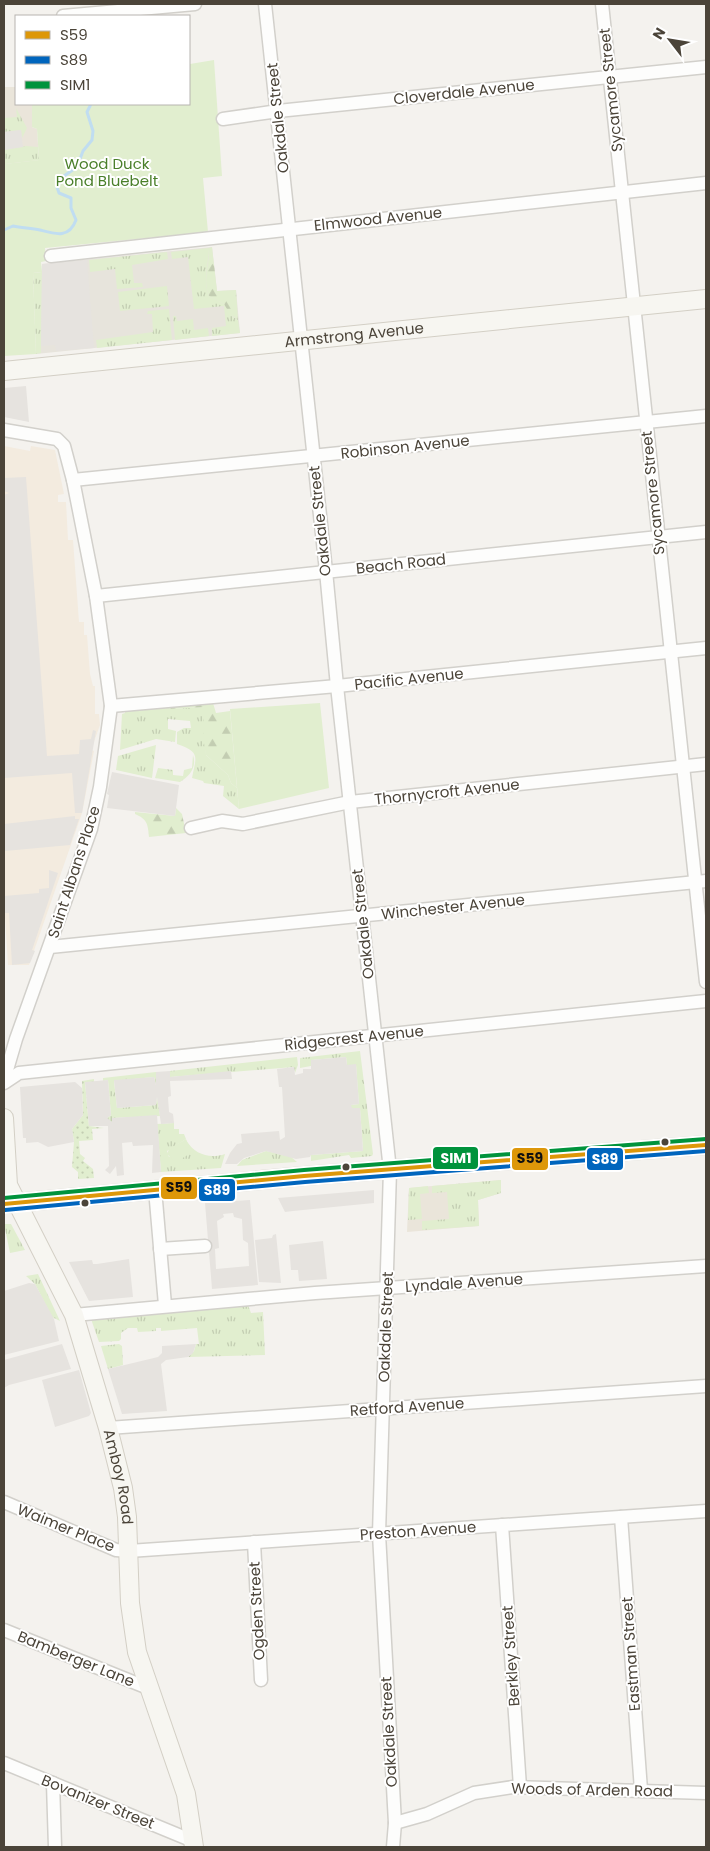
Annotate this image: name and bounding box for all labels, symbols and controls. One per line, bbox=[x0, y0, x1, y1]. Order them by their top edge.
legend bbox=[15, 15, 190, 105]
north arrow bbox=[645, 15, 695, 65]
text: S59 bbox=[60, 24, 88, 45]
text: N bbox=[648, 24, 670, 43]
street label: Sycamore Street bbox=[594, 27, 627, 153]
text: S89 bbox=[60, 49, 88, 70]
street label: Oakdale Street bbox=[261, 62, 294, 174]
text: SIM1 bbox=[60, 74, 90, 95]
street label: Cloverdale Avenue bbox=[392, 74, 536, 109]
park label: Wood Duck Pond Bluebelt bbox=[56, 153, 158, 191]
street label: Elmwood Avenue bbox=[313, 201, 443, 236]
street label: Armstrong Avenue bbox=[283, 317, 425, 352]
street label: Robinson Avenue bbox=[339, 429, 470, 464]
street label: Sycamore Street bbox=[636, 430, 669, 556]
street label: Oakdale Street bbox=[303, 465, 336, 577]
street label: Beach Road bbox=[355, 548, 447, 579]
street label: Pacific Avenue bbox=[353, 662, 465, 695]
street label: Thornycroft Avenue bbox=[373, 773, 521, 810]
street label: Saint Albans Place bbox=[42, 803, 105, 941]
street label: Oakdale Street bbox=[346, 868, 379, 980]
street label: Winchester Avenue bbox=[380, 889, 526, 924]
street label: Ridgecrest Avenue bbox=[283, 1020, 425, 1055]
unlabelled marker bbox=[660, 1137, 670, 1147]
line badge: SIM1 bbox=[432, 1146, 479, 1170]
line badge: S59 bbox=[511, 1147, 549, 1171]
line badge: S89 bbox=[586, 1147, 624, 1171]
text: SIM1 bbox=[441, 1148, 471, 1168]
text: S59 bbox=[517, 1148, 543, 1168]
text: S89 bbox=[592, 1149, 618, 1169]
unlabelled marker bbox=[341, 1162, 351, 1172]
line badge: S59 bbox=[160, 1176, 198, 1200]
text: S59 bbox=[166, 1177, 192, 1197]
line badge: S89 bbox=[198, 1178, 236, 1202]
text: S89 bbox=[204, 1180, 230, 1200]
unlabelled marker bbox=[80, 1198, 90, 1208]
street label: Lyndale Avenue bbox=[404, 1268, 524, 1297]
street label: Oakdale Street bbox=[373, 1271, 398, 1383]
street label: Retford Avenue bbox=[349, 1392, 465, 1421]
street label: Amboy Road bbox=[99, 1427, 138, 1525]
street label: Waimer Place bbox=[14, 1498, 118, 1557]
street label: Preston Avenue bbox=[359, 1516, 477, 1545]
street label: Ogden Street bbox=[243, 1561, 270, 1661]
street label: Eastman Street bbox=[616, 1596, 645, 1712]
street label: Berkley Street bbox=[496, 1605, 525, 1707]
street label: Bamberger Lane bbox=[15, 1626, 138, 1692]
street label: Oakdale Street bbox=[375, 1676, 402, 1788]
street label: Bovanizer Street bbox=[38, 1769, 158, 1834]
street label: Woods of Arden Road bbox=[511, 1778, 673, 1801]

